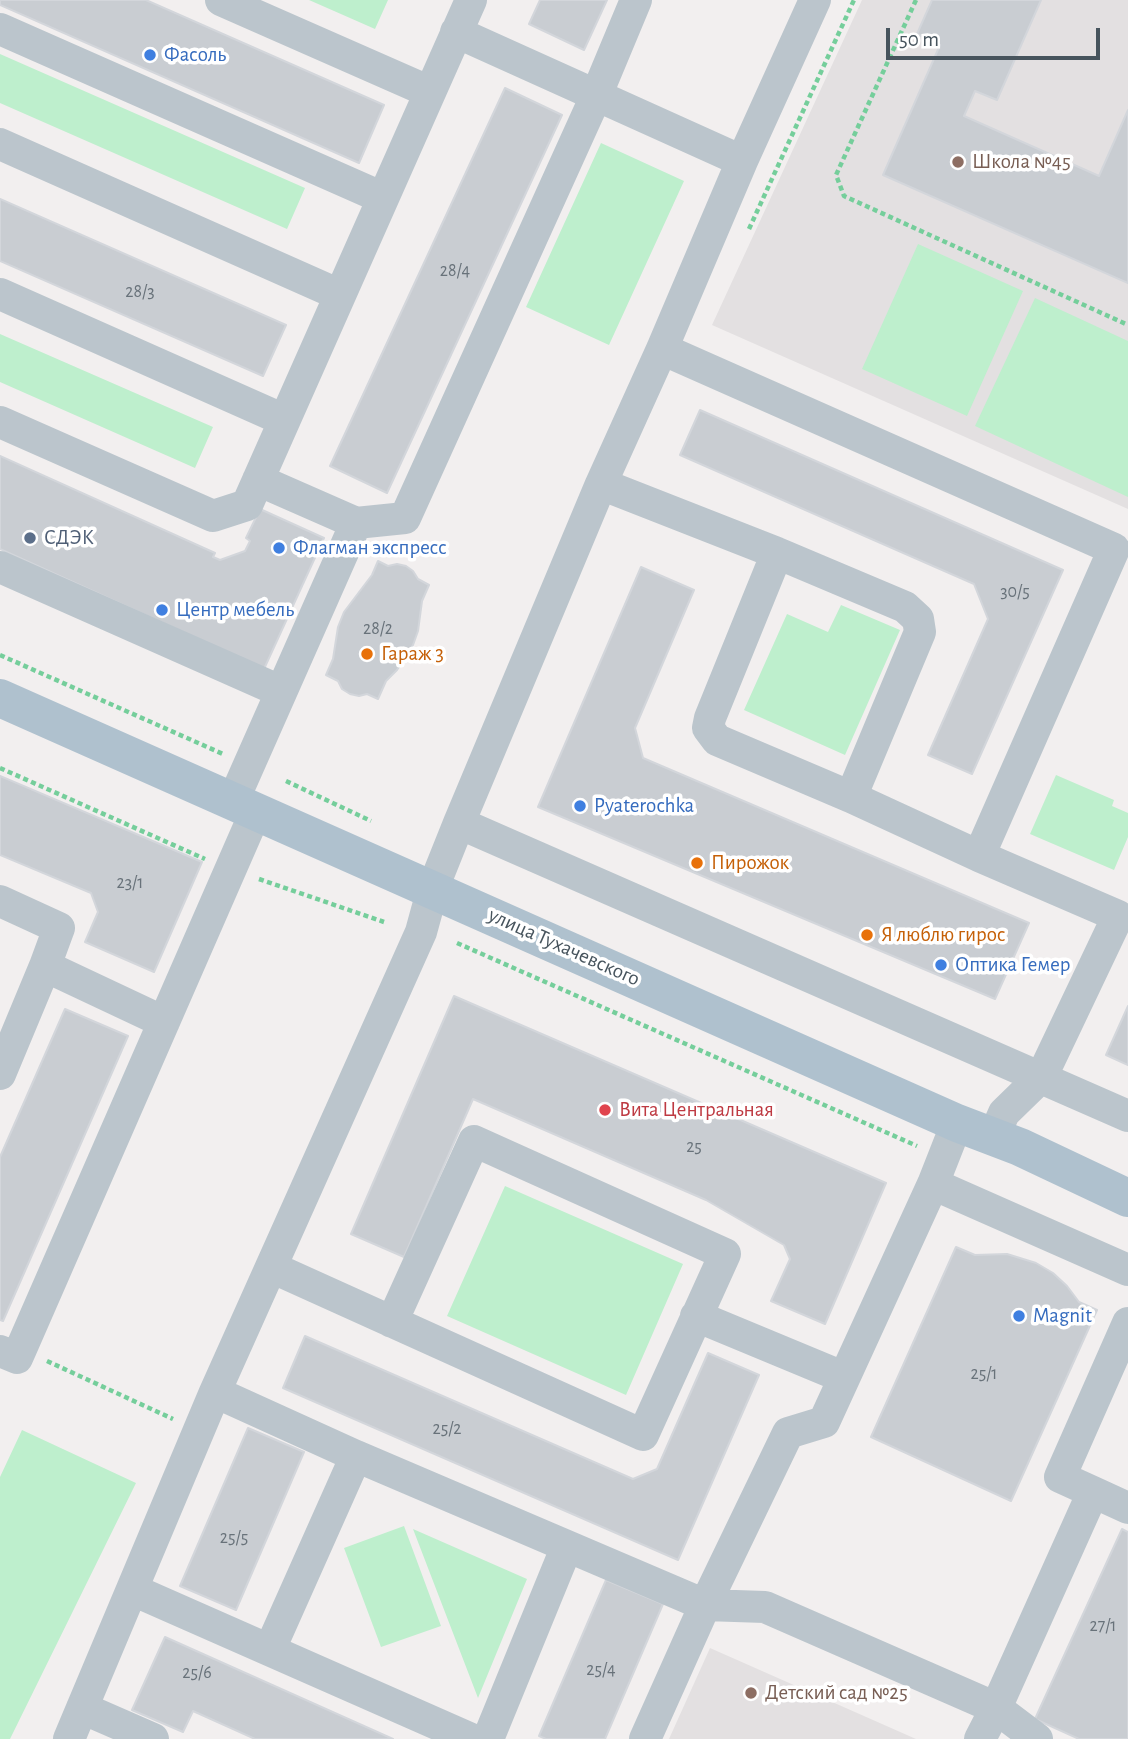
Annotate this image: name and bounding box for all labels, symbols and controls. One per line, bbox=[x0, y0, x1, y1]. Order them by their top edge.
scale bar bbox=[890, 14, 1104, 58]
text: 50 m bbox=[899, 29, 939, 50]
place label: Фасоль bbox=[164, 42, 226, 68]
marker: Фасоль bbox=[142, 47, 158, 63]
place label: Школа №45 bbox=[972, 149, 1071, 175]
marker: Школа №45 bbox=[950, 154, 966, 170]
house number: 28/4 bbox=[440, 260, 470, 282]
house number: 28/3 bbox=[125, 281, 155, 303]
place label: СДЭК bbox=[44, 525, 94, 551]
marker: СДЭК bbox=[22, 530, 38, 546]
place label: Флагман экспресс bbox=[293, 535, 447, 561]
marker: Флагман экспресс bbox=[271, 540, 287, 556]
house number: 30/5 bbox=[1000, 581, 1030, 603]
place label: Центр мебель bbox=[176, 597, 294, 623]
marker: Центр мебель bbox=[154, 602, 170, 618]
house number: 28/2 bbox=[363, 618, 393, 640]
place label: Гараж 3 bbox=[381, 641, 444, 667]
marker: Гараж 3 bbox=[359, 646, 375, 662]
place label: Pyaterochka bbox=[594, 793, 694, 819]
marker: Pyaterochka bbox=[572, 798, 588, 814]
place label: Пирожок bbox=[711, 850, 789, 876]
marker: Пирожок bbox=[689, 855, 705, 871]
house number: 23/1 bbox=[117, 872, 143, 894]
street label: улица Тухачевского bbox=[484, 902, 644, 992]
place label: Я люблю гирос bbox=[881, 922, 1005, 948]
marker: Я люблю гирос bbox=[859, 927, 875, 943]
place label: Оптика Гемер bbox=[955, 952, 1070, 978]
marker: Оптика Гемер bbox=[933, 957, 949, 973]
place label: Вита Центральная bbox=[619, 1097, 774, 1123]
marker: Вита Центральная bbox=[597, 1102, 613, 1118]
house number: 25 bbox=[686, 1136, 702, 1158]
place label: Magnit bbox=[1033, 1303, 1092, 1329]
marker: Magnit bbox=[1011, 1308, 1027, 1324]
house number: 25/1 bbox=[970, 1363, 998, 1385]
house number: 25/2 bbox=[432, 1418, 462, 1440]
house number: 25/5 bbox=[220, 1527, 248, 1549]
house number: 27/1 bbox=[1089, 1615, 1117, 1637]
house number: 25/4 bbox=[586, 1659, 616, 1681]
house number: 25/6 bbox=[182, 1662, 212, 1684]
place label: Детский сад №25 bbox=[765, 1680, 908, 1706]
marker: Детский сад №25 bbox=[743, 1685, 759, 1701]

